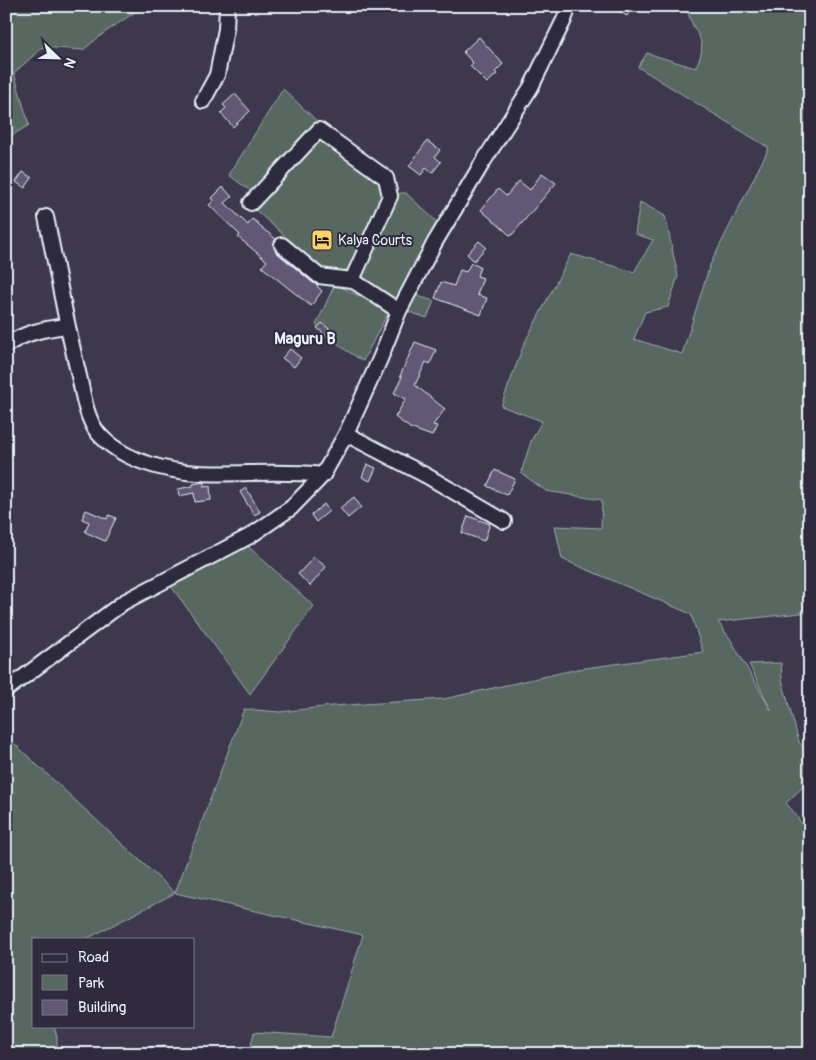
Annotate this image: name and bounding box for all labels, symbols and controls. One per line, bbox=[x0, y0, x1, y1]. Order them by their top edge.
north arrow bbox=[32, 32, 82, 82]
text: N bbox=[60, 55, 79, 71]
hotel icon: Kalya Courts bbox=[310, 228, 334, 252]
place label: Kalya Courts bbox=[338, 232, 413, 249]
district label: Maguru B bbox=[274, 329, 336, 349]
legend bbox=[32, 938, 195, 1028]
text: Road bbox=[78, 948, 109, 967]
text: Park bbox=[78, 974, 105, 993]
text: Building bbox=[78, 998, 126, 1017]

